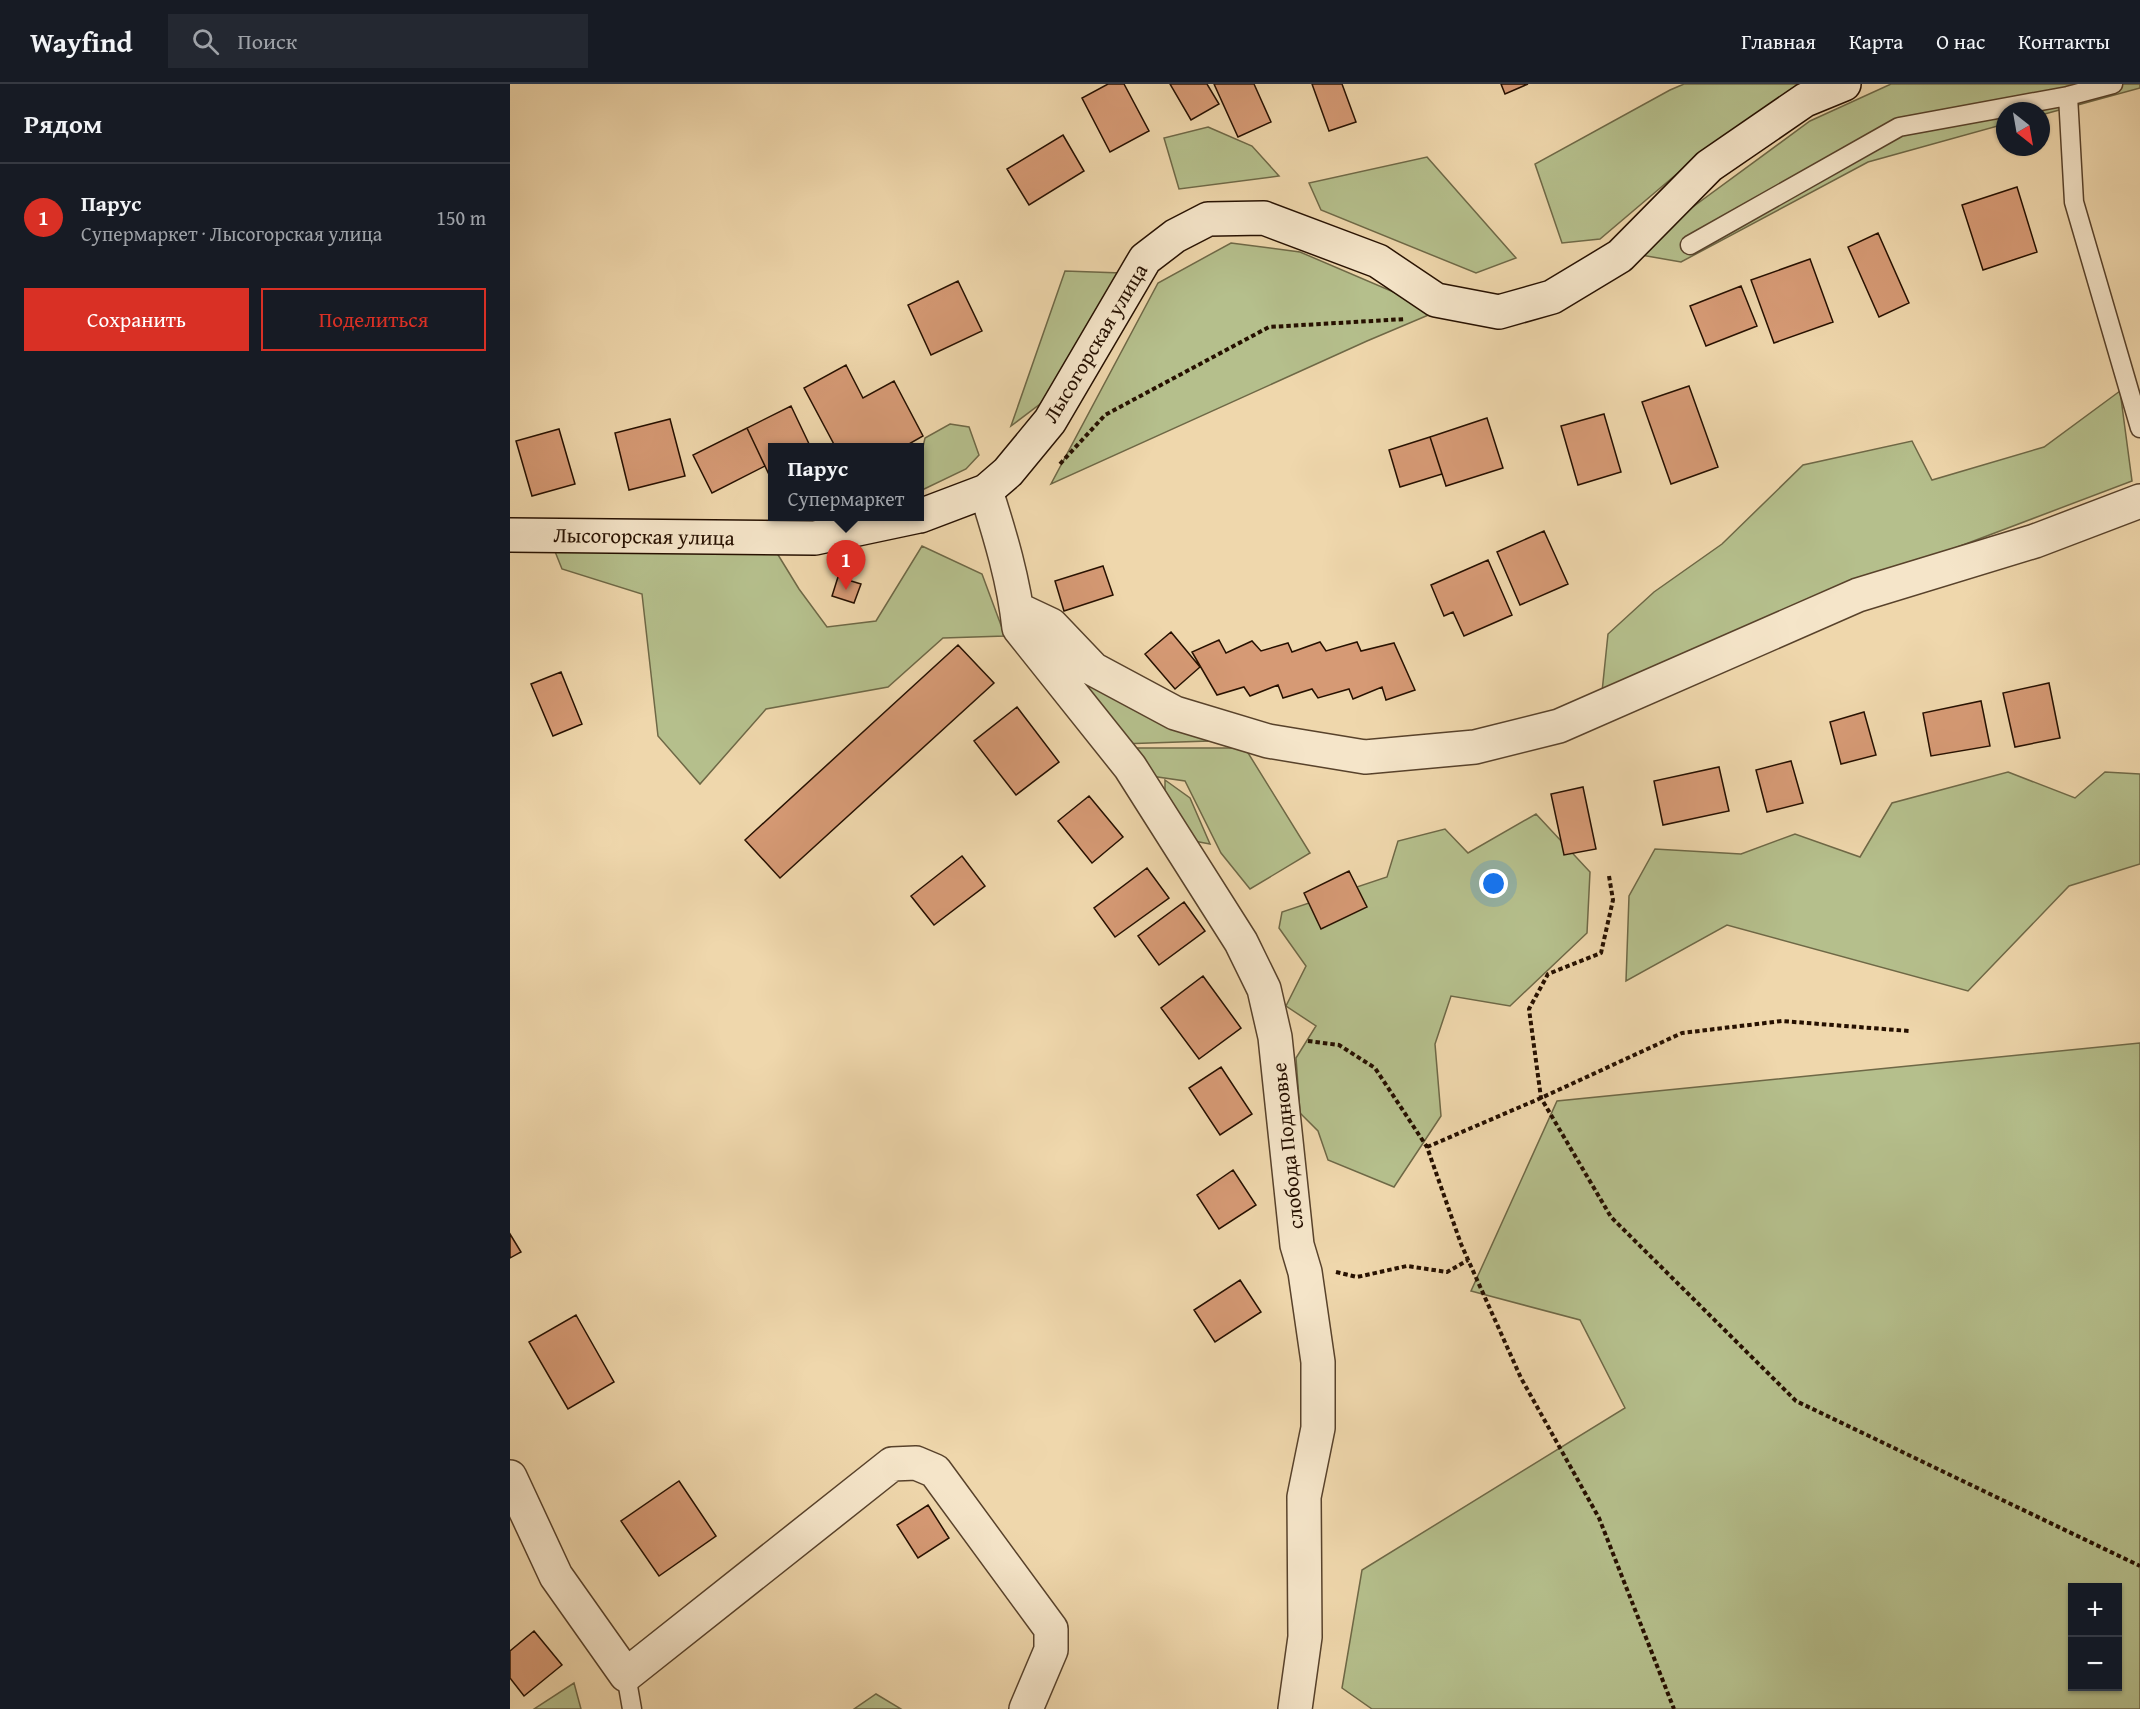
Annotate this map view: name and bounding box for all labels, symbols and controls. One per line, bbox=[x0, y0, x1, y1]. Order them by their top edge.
search box bbox=[168, 14, 588, 68]
text: Wayfind bbox=[30, 21, 132, 62]
icon: search bbox=[189, 25, 222, 58]
text: Поиск bbox=[237, 25, 297, 57]
text: Главная bbox=[1741, 26, 1816, 57]
text: Карта bbox=[1849, 26, 1903, 57]
text: О нас bbox=[1936, 26, 1985, 57]
text: Контакты bbox=[2018, 26, 2110, 57]
north arrow bbox=[1996, 102, 2050, 156]
text: Рядом bbox=[24, 104, 102, 143]
text: Парус bbox=[81, 187, 141, 219]
text: 1 bbox=[38, 203, 49, 232]
text: 150 m bbox=[436, 203, 486, 232]
text: Супермаркет · Лысогорская улица bbox=[81, 219, 382, 248]
street label: Лысогорская улица bbox=[1035, 257, 1155, 429]
button: Сохранить bbox=[24, 288, 249, 351]
button: Поделиться bbox=[261, 288, 486, 351]
popup bbox=[768, 443, 924, 521]
text: Парус bbox=[788, 452, 848, 484]
text: Супермаркет bbox=[788, 484, 904, 513]
street label: Лысогорская улица bbox=[553, 519, 735, 553]
pin: 1 bbox=[826, 540, 866, 590]
your location bbox=[1479, 869, 1508, 898]
street label: слобода Подновье bbox=[1263, 1061, 1311, 1231]
map controls bbox=[2068, 1583, 2122, 1691]
button: + bbox=[2068, 1583, 2122, 1637]
button: − bbox=[2068, 1637, 2122, 1691]

